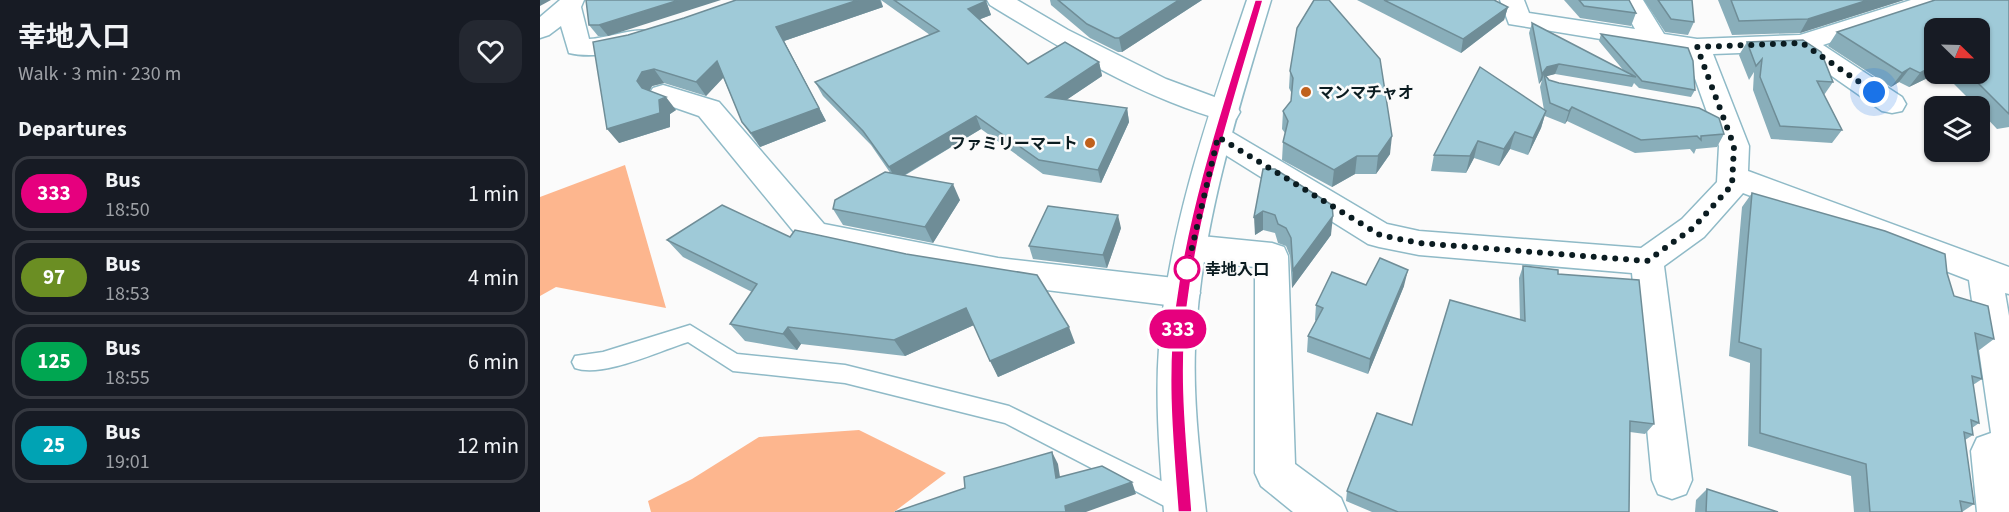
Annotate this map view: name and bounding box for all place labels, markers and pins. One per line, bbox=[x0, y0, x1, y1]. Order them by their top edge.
place label: マンマチャオ bbox=[1318, 82, 1414, 104]
marker: マンマチャオ bbox=[1299, 85, 1313, 99]
place label: ファミリーマート bbox=[950, 133, 1078, 155]
marker: ファミリーマート bbox=[1083, 136, 1097, 150]
marker: 幸地入口 bbox=[1174, 256, 1200, 282]
place label: 幸地入口 bbox=[1205, 259, 1269, 281]

